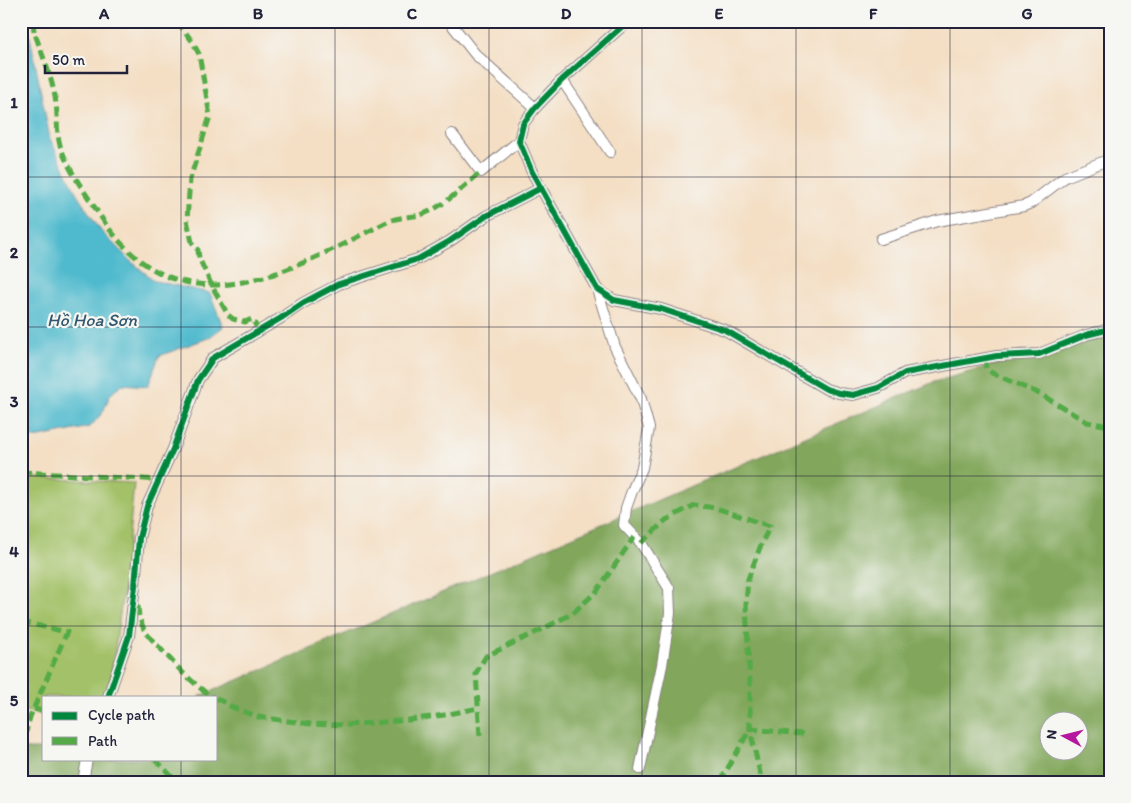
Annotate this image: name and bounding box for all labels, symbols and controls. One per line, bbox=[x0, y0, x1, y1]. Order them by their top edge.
text: A bbox=[98, 4, 110, 23]
text: B bbox=[253, 4, 264, 23]
text: C bbox=[407, 4, 418, 23]
text: D bbox=[561, 4, 572, 23]
text: E bbox=[715, 4, 724, 23]
text: F bbox=[869, 4, 878, 23]
text: G bbox=[1021, 4, 1033, 23]
scale bar bbox=[45, 42, 128, 74]
text: 50 m bbox=[52, 51, 85, 69]
text: 1 bbox=[10, 93, 18, 112]
text: 2 bbox=[10, 243, 19, 262]
water label: Hồ Hoa Sơn bbox=[47, 309, 138, 331]
text: 3 bbox=[10, 392, 19, 411]
text: 4 bbox=[9, 542, 19, 561]
text: 5 bbox=[10, 691, 19, 710]
legend bbox=[42, 696, 218, 760]
text: Cycle path bbox=[88, 706, 155, 724]
north arrow bbox=[1038, 710, 1088, 760]
text: N bbox=[1043, 729, 1061, 740]
text: Path bbox=[88, 732, 117, 750]

